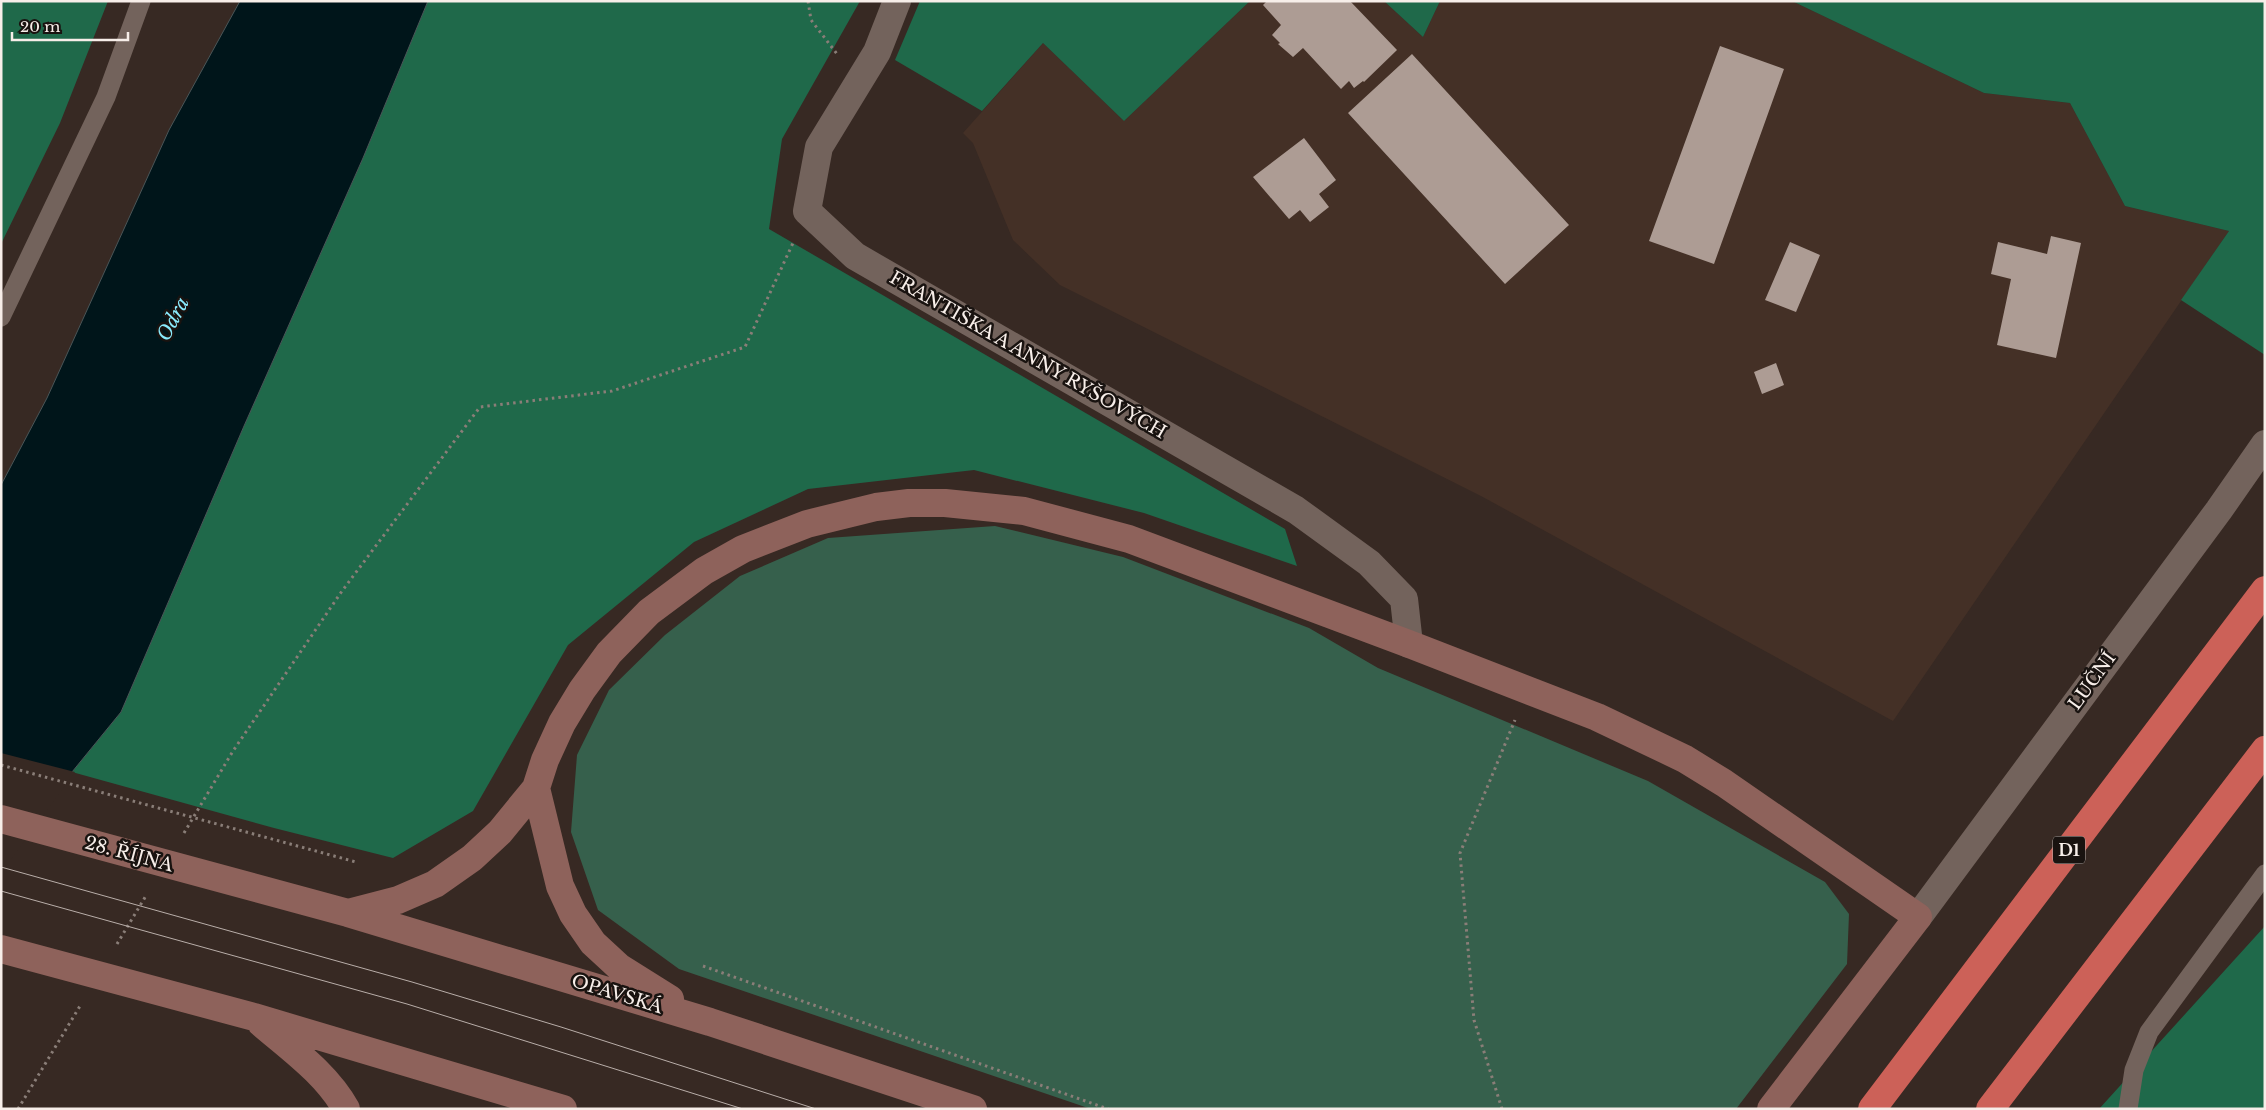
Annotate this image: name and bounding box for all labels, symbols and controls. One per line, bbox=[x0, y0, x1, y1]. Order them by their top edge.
scale bar bbox=[12, 10, 129, 42]
text: 20 m bbox=[20, 17, 60, 36]
street label: FRANTIŠKA A ANNY RYŠOVÝCH bbox=[886, 266, 1171, 443]
water label: Odra bbox=[152, 293, 194, 345]
street label: LUČNÍ bbox=[2063, 647, 2120, 714]
street label: 28. ŘÍJNA bbox=[82, 831, 177, 877]
road number: D1 bbox=[2053, 836, 2085, 864]
street label: OPAVSKÁ bbox=[569, 969, 667, 1019]

